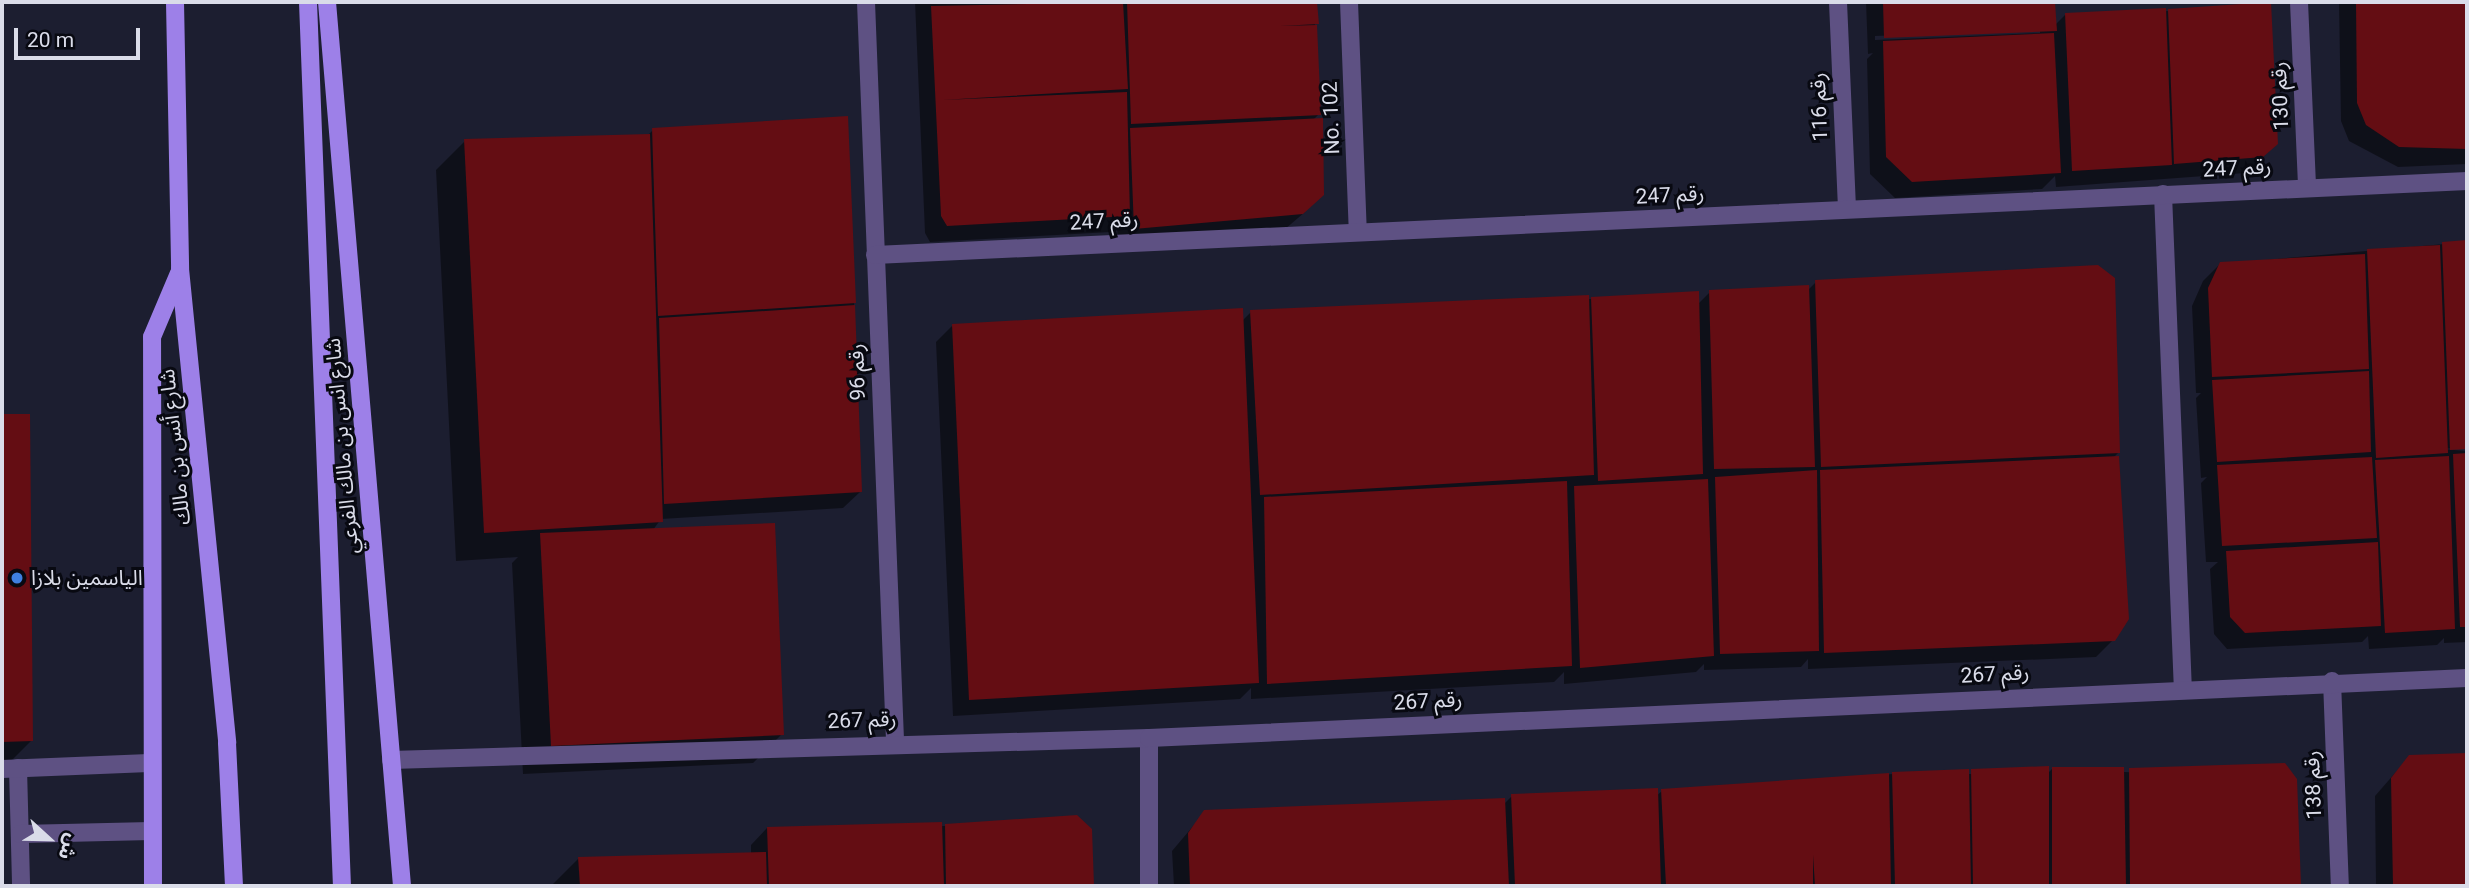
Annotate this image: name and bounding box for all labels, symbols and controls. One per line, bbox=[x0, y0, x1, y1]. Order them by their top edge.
scale bar bbox=[18, 14, 144, 58]
text: 20 m bbox=[27, 28, 74, 52]
street label: رقم 130 bbox=[2266, 61, 2294, 131]
street label: رقم 116 bbox=[1805, 72, 1833, 142]
street label: No. 102 bbox=[1317, 81, 1345, 155]
street label: رقم 247 bbox=[2202, 154, 2272, 182]
street label: رقم 247 bbox=[1635, 181, 1705, 209]
street label: رقم 247 bbox=[1069, 207, 1139, 235]
street label: شارع انس بن مالك الفرعي bbox=[320, 337, 364, 555]
street label: رقم 96 bbox=[843, 343, 871, 401]
street label: شارع أنس بن مالك bbox=[154, 368, 196, 526]
place label: الياسمين بلازا bbox=[31, 565, 143, 591]
marker: الياسمين بلازا bbox=[9, 570, 25, 586]
street label: رقم 267 bbox=[1960, 660, 2030, 688]
street label: رقم 267 bbox=[1393, 687, 1463, 715]
street label: رقم 267 bbox=[827, 706, 897, 734]
street label: رقم 138 bbox=[2299, 750, 2327, 820]
north arrow bbox=[14, 804, 84, 874]
text: ش bbox=[53, 831, 84, 863]

